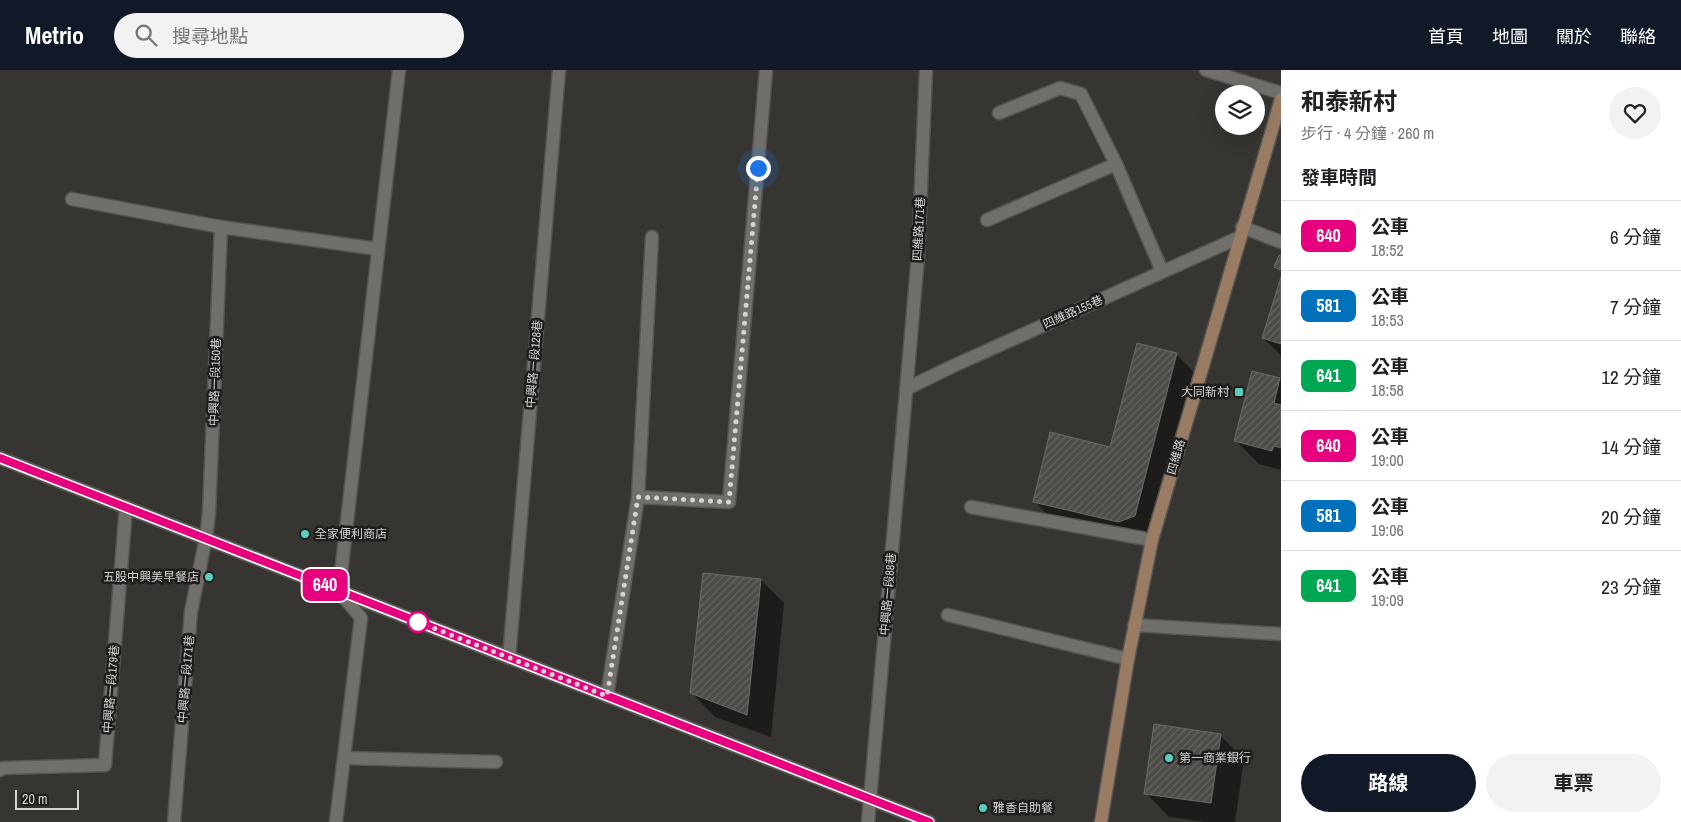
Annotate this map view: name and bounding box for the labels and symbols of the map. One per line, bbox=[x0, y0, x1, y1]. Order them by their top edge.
your location bbox=[746, 156, 771, 181]
street label: 四維路171巷 bbox=[909, 196, 929, 262]
street label: 四維路155巷 bbox=[1040, 292, 1106, 332]
street label: 中興路ㄧ段128巷 bbox=[522, 319, 546, 409]
street label: 中興路一段150巷 bbox=[205, 338, 225, 426]
place label: 大同新村 bbox=[1181, 384, 1230, 400]
marker: 大同新村 bbox=[1233, 386, 1245, 398]
street label: 四維路 bbox=[1163, 437, 1189, 477]
place label: 全家便利商店 bbox=[315, 526, 387, 542]
marker: 全家便利商店 bbox=[299, 528, 311, 540]
street label: 中興路一段88巷 bbox=[876, 552, 900, 636]
place label: 五股中興美早餐店 bbox=[103, 569, 199, 585]
line badge: 640 bbox=[296, 569, 354, 601]
marker: 五股中興美早餐店 bbox=[203, 571, 215, 583]
unlabelled marker bbox=[407, 611, 429, 633]
street label: 中興路一段171巷 bbox=[174, 634, 198, 724]
street label: 中興路一段179巷 bbox=[99, 644, 123, 734]
place label: 第一商業銀行 bbox=[1179, 750, 1251, 766]
marker: 第一商業銀行 bbox=[1163, 752, 1175, 764]
scale bar bbox=[15, 787, 79, 810]
place label: 雅香自助餐 bbox=[993, 800, 1053, 816]
marker: 雅香自助餐 bbox=[977, 802, 989, 814]

